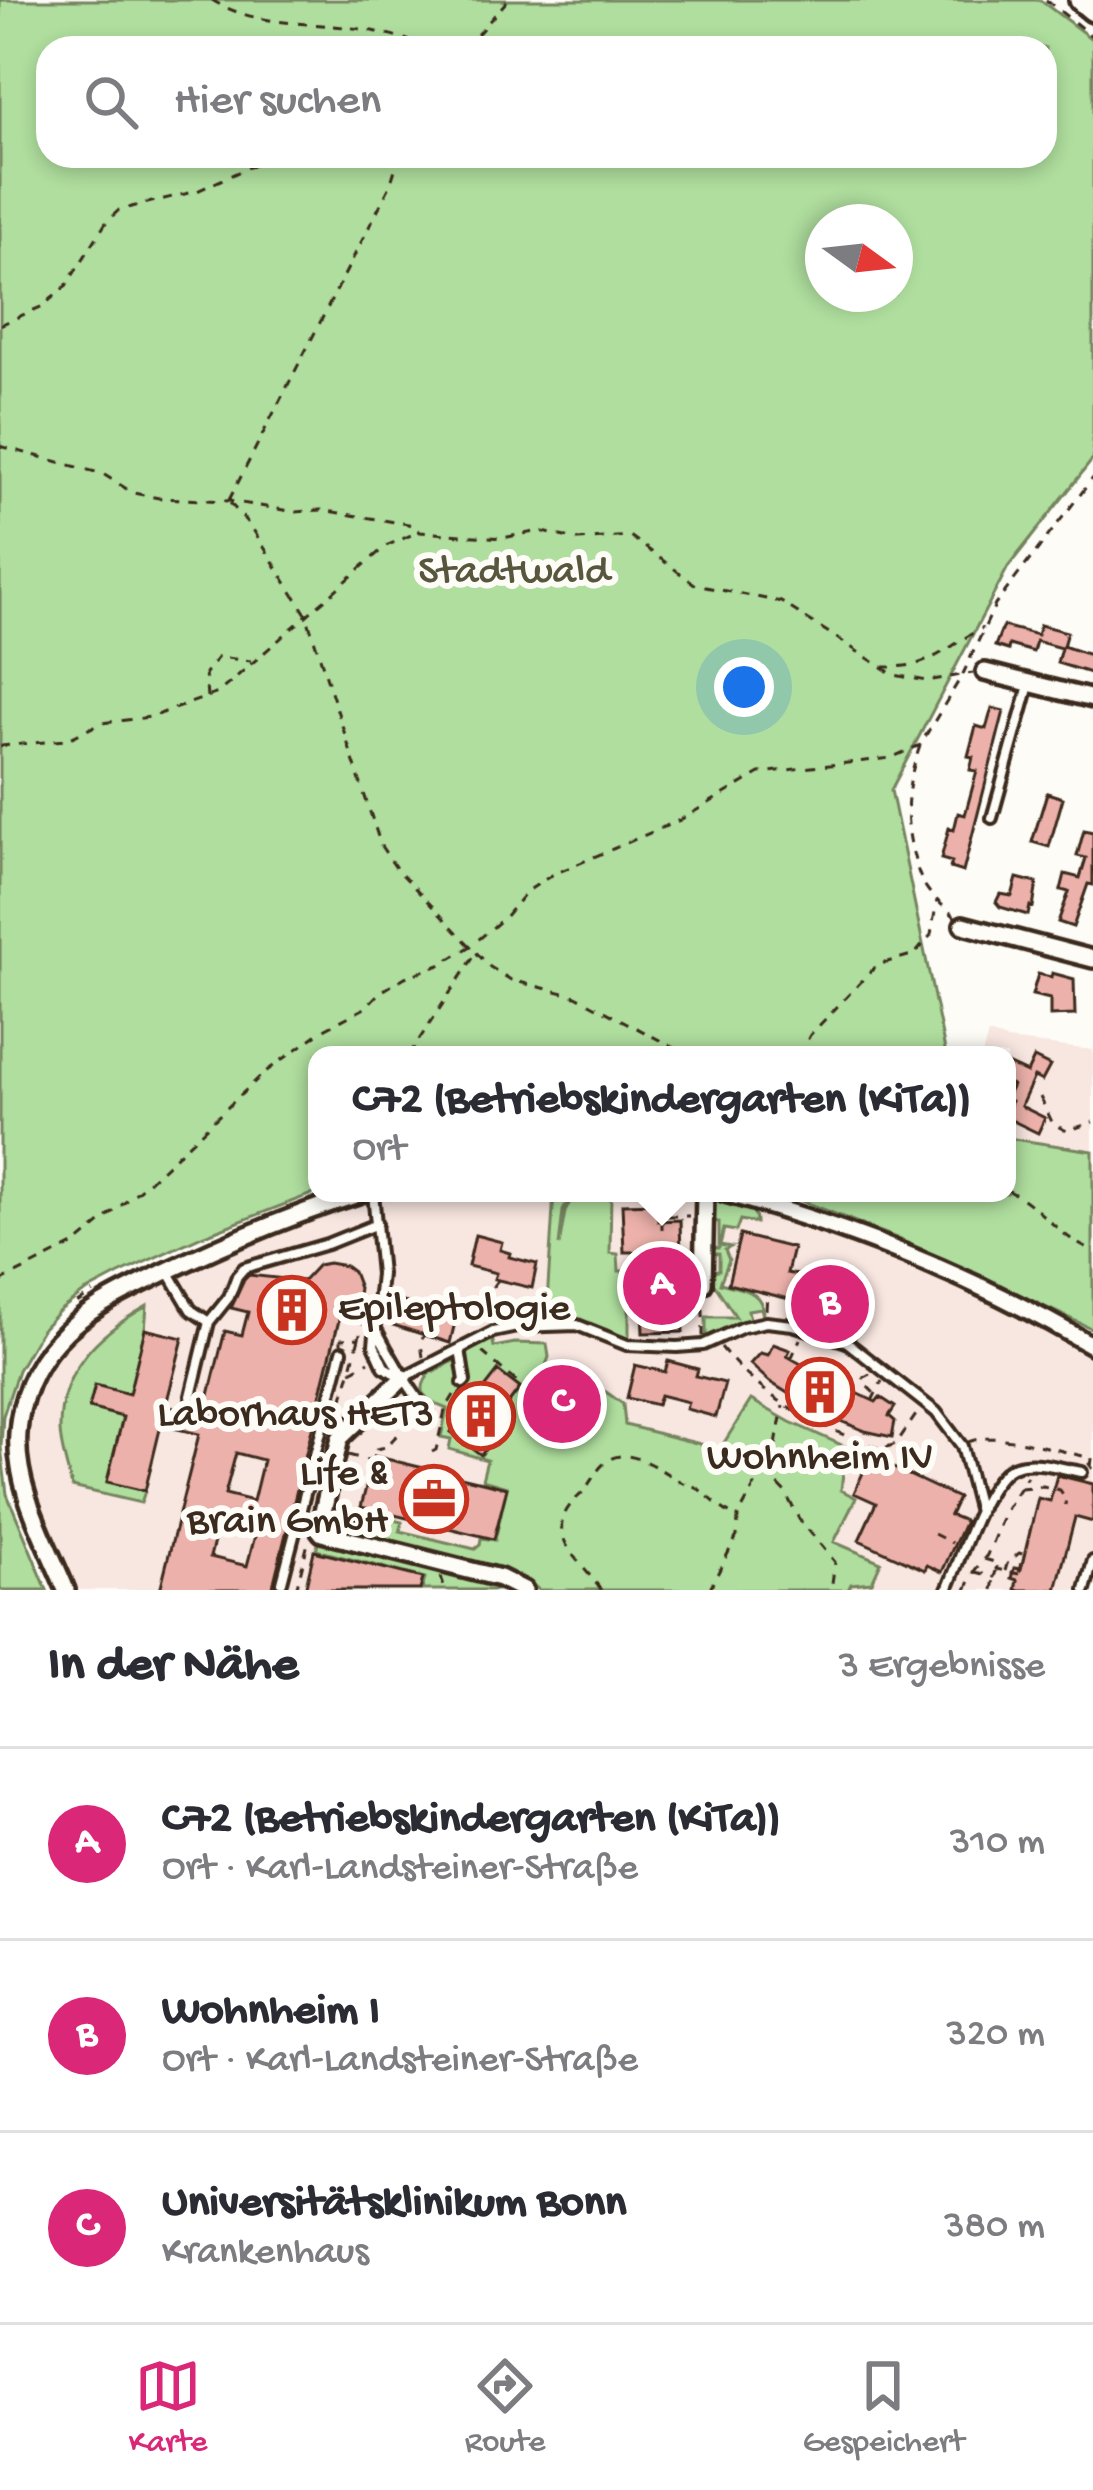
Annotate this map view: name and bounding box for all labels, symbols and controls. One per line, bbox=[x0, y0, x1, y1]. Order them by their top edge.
search box bbox=[36, 36, 1057, 168]
icon: search bbox=[78, 69, 144, 135]
text: Hier suchen bbox=[174, 76, 381, 129]
north arrow bbox=[805, 204, 913, 312]
park label: Stadtwald bbox=[418, 549, 613, 598]
your location bbox=[714, 657, 774, 717]
popup bbox=[308, 1046, 1016, 1202]
text: C72 (Betriebskindergarten (KiTa)) bbox=[352, 1075, 972, 1128]
text: Ort bbox=[352, 1128, 406, 1174]
pin: A bbox=[623, 1241, 701, 1331]
pin: B bbox=[791, 1259, 869, 1349]
building icon: Epileptologie bbox=[257, 1275, 327, 1345]
place label: Epileptologie bbox=[338, 1286, 572, 1335]
building icon: Wohnheim IV bbox=[785, 1357, 855, 1427]
pin: C bbox=[523, 1359, 601, 1449]
building icon: Laborhaus HET3 bbox=[446, 1381, 516, 1451]
place label: Laborhaus HET3 bbox=[157, 1392, 434, 1441]
place label: Wohnheim IV bbox=[707, 1435, 933, 1484]
place label: Life & Brain GmbH bbox=[186, 1451, 389, 1548]
office icon: Life & Brain GmbH bbox=[399, 1464, 469, 1534]
text: In der Nähe bbox=[48, 1638, 298, 1698]
text: 3 Ergebnisse bbox=[839, 1645, 1045, 1691]
text: C72 (Betriebskindergarten (KiTa)) bbox=[162, 1794, 781, 1847]
text: A bbox=[75, 1821, 99, 1867]
text: 310 m bbox=[950, 1821, 1045, 1867]
text: Ort · Karl-Landsteiner-Straße bbox=[162, 1847, 638, 1893]
text: Wohnheim I bbox=[162, 1986, 380, 2039]
text: B bbox=[77, 2013, 97, 2059]
text: 320 m bbox=[947, 2013, 1045, 2059]
text: Ort · Karl-Landsteiner-Straße bbox=[162, 2039, 638, 2085]
text: Universitätsklinikum Bonn bbox=[162, 2178, 626, 2231]
text: C bbox=[76, 2205, 98, 2251]
text: 380 m bbox=[944, 2205, 1045, 2251]
text: Krankenhaus bbox=[162, 2231, 369, 2277]
tab: Karte bbox=[129, 2353, 207, 2463]
tab: Route bbox=[465, 2353, 545, 2463]
tab: Gespeichert bbox=[803, 2353, 964, 2463]

